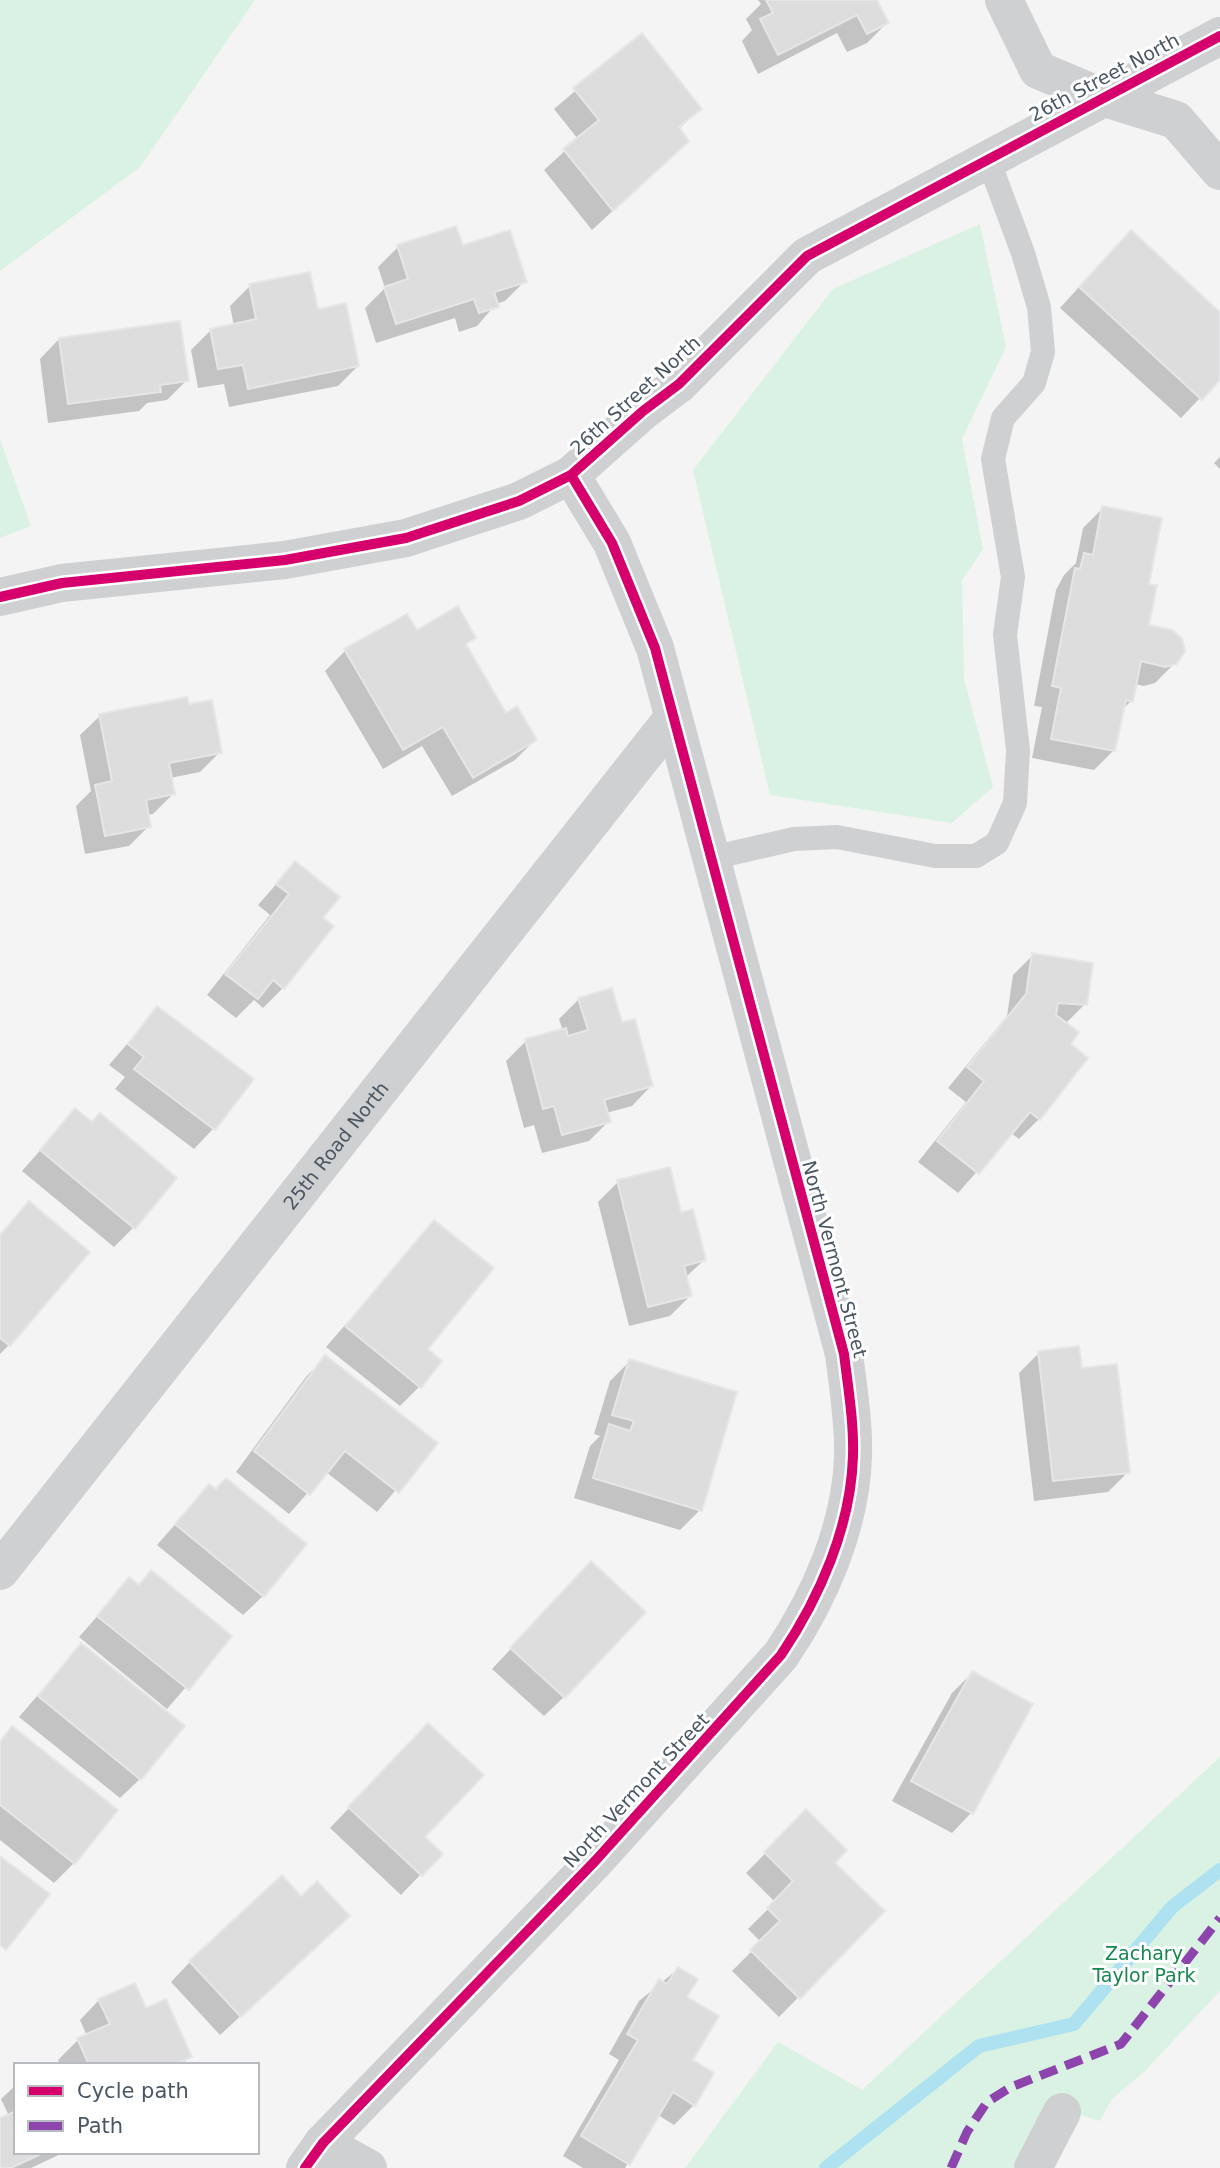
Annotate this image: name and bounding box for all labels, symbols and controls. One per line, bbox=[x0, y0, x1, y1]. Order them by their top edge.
street label: 26th Street North bbox=[1025, 28, 1183, 126]
street label: 26th Street North bbox=[566, 331, 704, 459]
street label: 25th Road North bbox=[279, 1077, 393, 1214]
street label: North Vermont Street bbox=[798, 1158, 872, 1360]
street label: North Vermont Street bbox=[559, 1708, 713, 1872]
park label: Zachary Taylor Park bbox=[1091, 1942, 1196, 1986]
legend bbox=[14, 2063, 259, 2154]
text: Cycle path bbox=[77, 2079, 189, 2103]
text: Path bbox=[77, 2114, 123, 2138]

